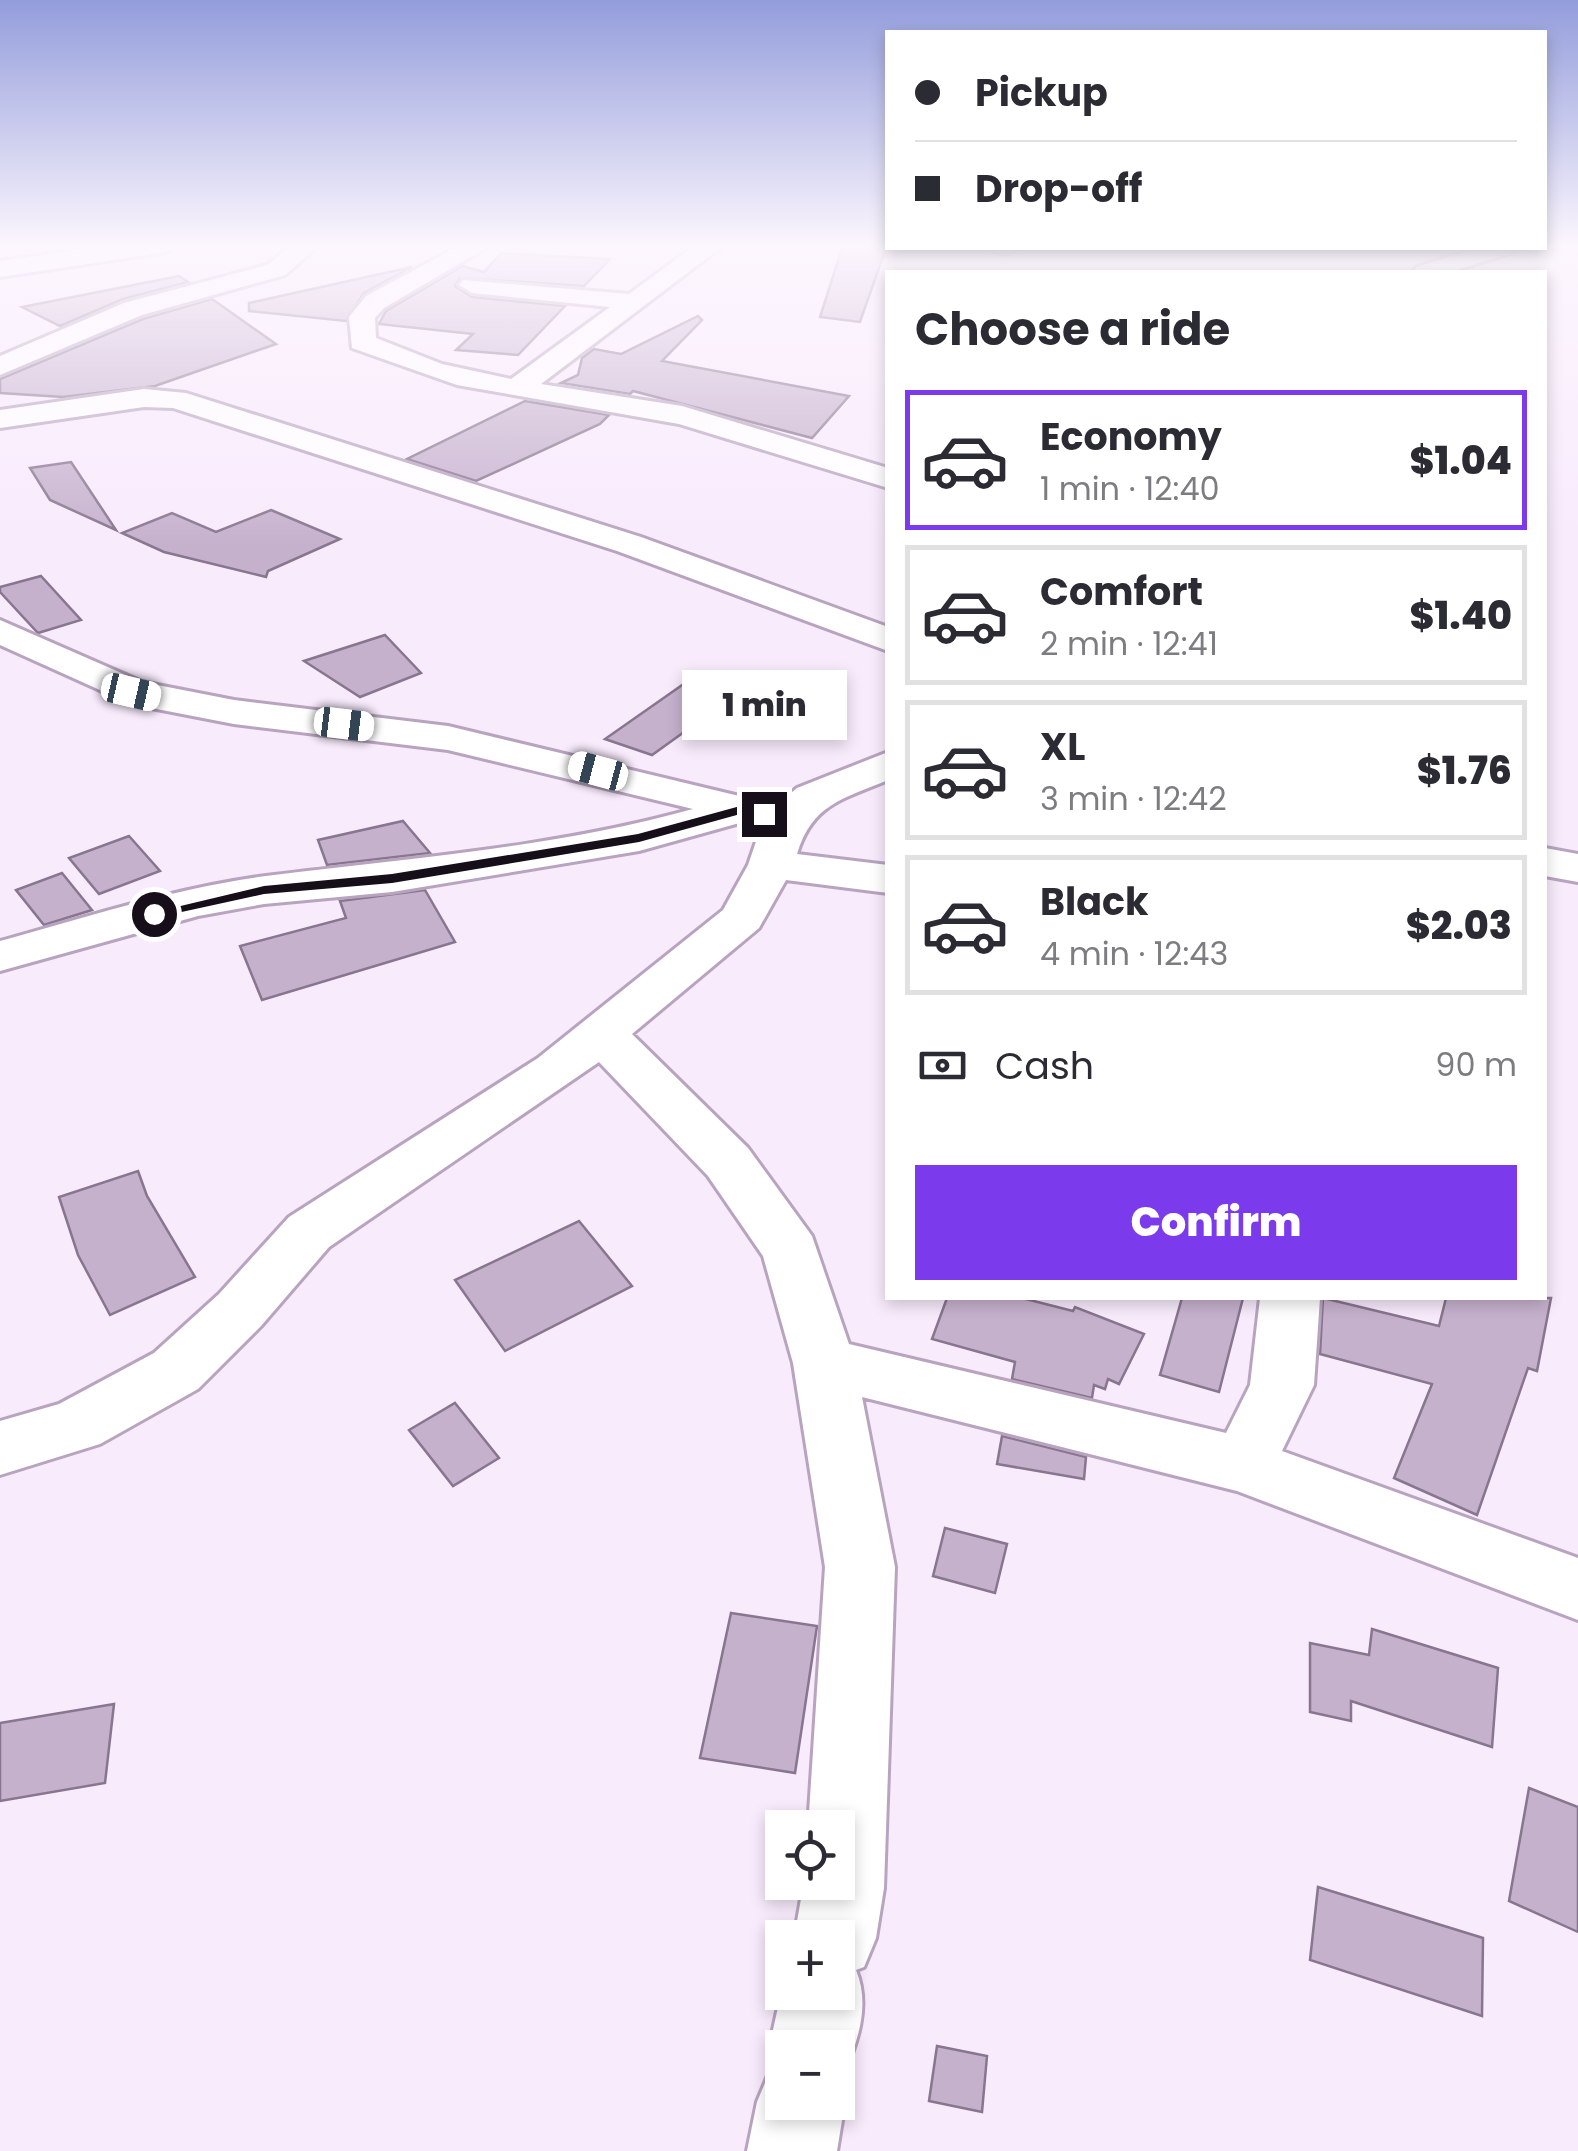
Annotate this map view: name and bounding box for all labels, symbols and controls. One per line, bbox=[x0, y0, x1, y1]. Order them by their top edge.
text: Pickup bbox=[975, 66, 1108, 119]
text: Drop-off bbox=[975, 162, 1143, 215]
text: Choose a ride bbox=[915, 298, 1230, 361]
text: Economy bbox=[1040, 410, 1222, 463]
icon: car bbox=[920, 415, 1010, 505]
text: $1.04 bbox=[1410, 434, 1512, 487]
text: 1 min · 12:40 bbox=[1040, 466, 1220, 511]
text: Comfort bbox=[1040, 565, 1203, 618]
icon: car bbox=[920, 570, 1010, 660]
text: $1.40 bbox=[1410, 589, 1512, 642]
text: 2 min · 12:41 bbox=[1040, 621, 1218, 666]
callout: 1 min bbox=[682, 669, 846, 739]
car bbox=[98, 671, 164, 713]
text: 1 min bbox=[722, 682, 807, 727]
car bbox=[312, 705, 376, 743]
text: XL bbox=[1040, 720, 1085, 773]
icon: car bbox=[920, 725, 1010, 815]
text: $1.76 bbox=[1417, 744, 1512, 797]
car bbox=[565, 749, 631, 793]
text: 3 min · 12:42 bbox=[1040, 776, 1227, 821]
route end bbox=[742, 792, 787, 837]
text: Black bbox=[1040, 875, 1149, 928]
icon: car bbox=[920, 880, 1010, 970]
route start bbox=[132, 892, 177, 937]
text: $2.03 bbox=[1406, 899, 1512, 952]
text: 4 min · 12:43 bbox=[1040, 931, 1228, 976]
icon: cash bbox=[915, 1038, 970, 1093]
text: Cash bbox=[995, 1039, 1094, 1092]
text: 90 m bbox=[1435, 1042, 1517, 1087]
button: Confirm bbox=[915, 1165, 1517, 1280]
map controls bbox=[765, 1810, 855, 2120]
button: locate bbox=[765, 1810, 855, 1900]
button: + bbox=[765, 1920, 855, 2010]
button: − bbox=[765, 2030, 855, 2120]

